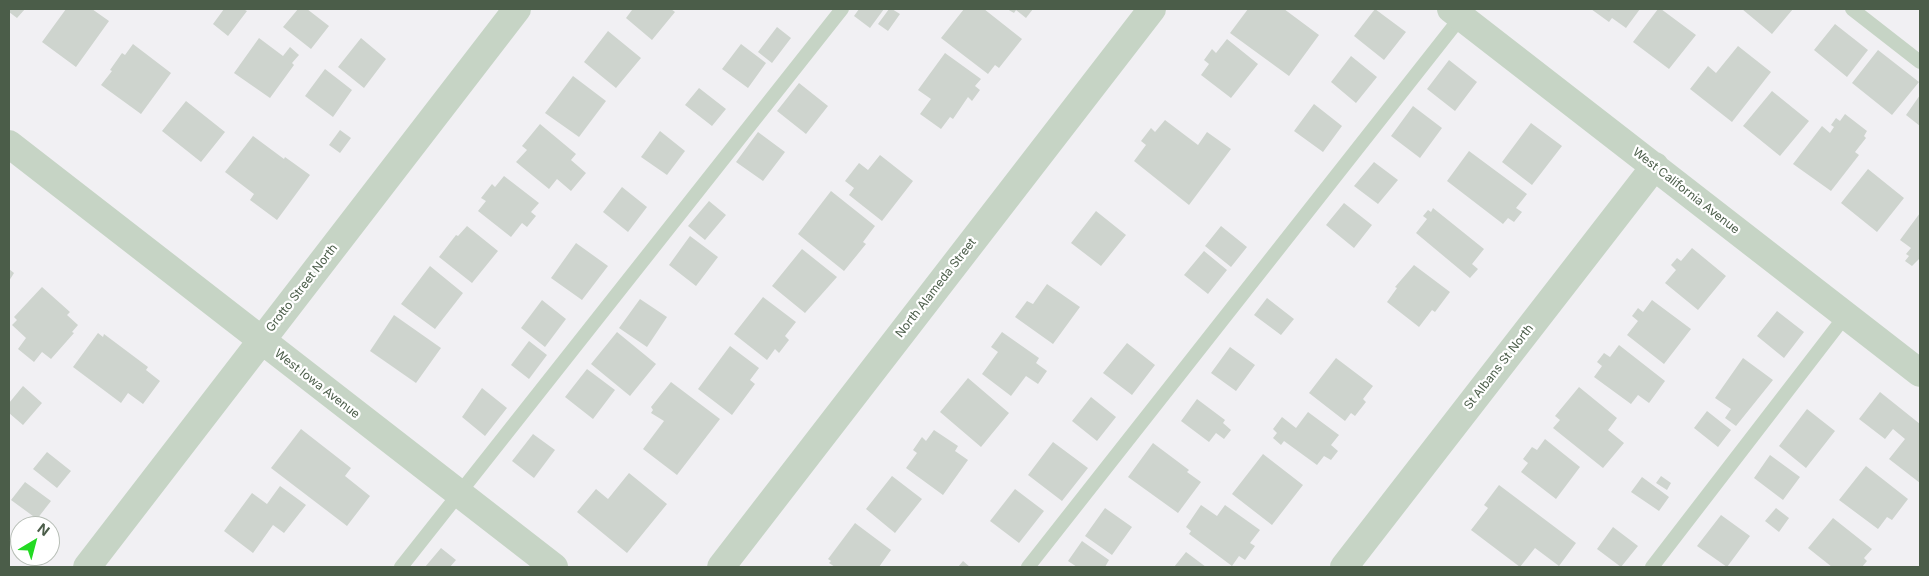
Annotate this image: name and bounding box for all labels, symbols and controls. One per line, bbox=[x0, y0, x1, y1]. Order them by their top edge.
street label: West California Avenue bbox=[1630, 145, 1742, 237]
street label: North Alameda Street bbox=[893, 235, 979, 341]
street label: Grotto Street North bbox=[263, 241, 341, 335]
street label: St Albans St North bbox=[1461, 322, 1537, 412]
street label: West Iowa Avenue bbox=[272, 346, 362, 422]
north arrow bbox=[10, 516, 60, 566]
text: N bbox=[34, 519, 53, 539]

